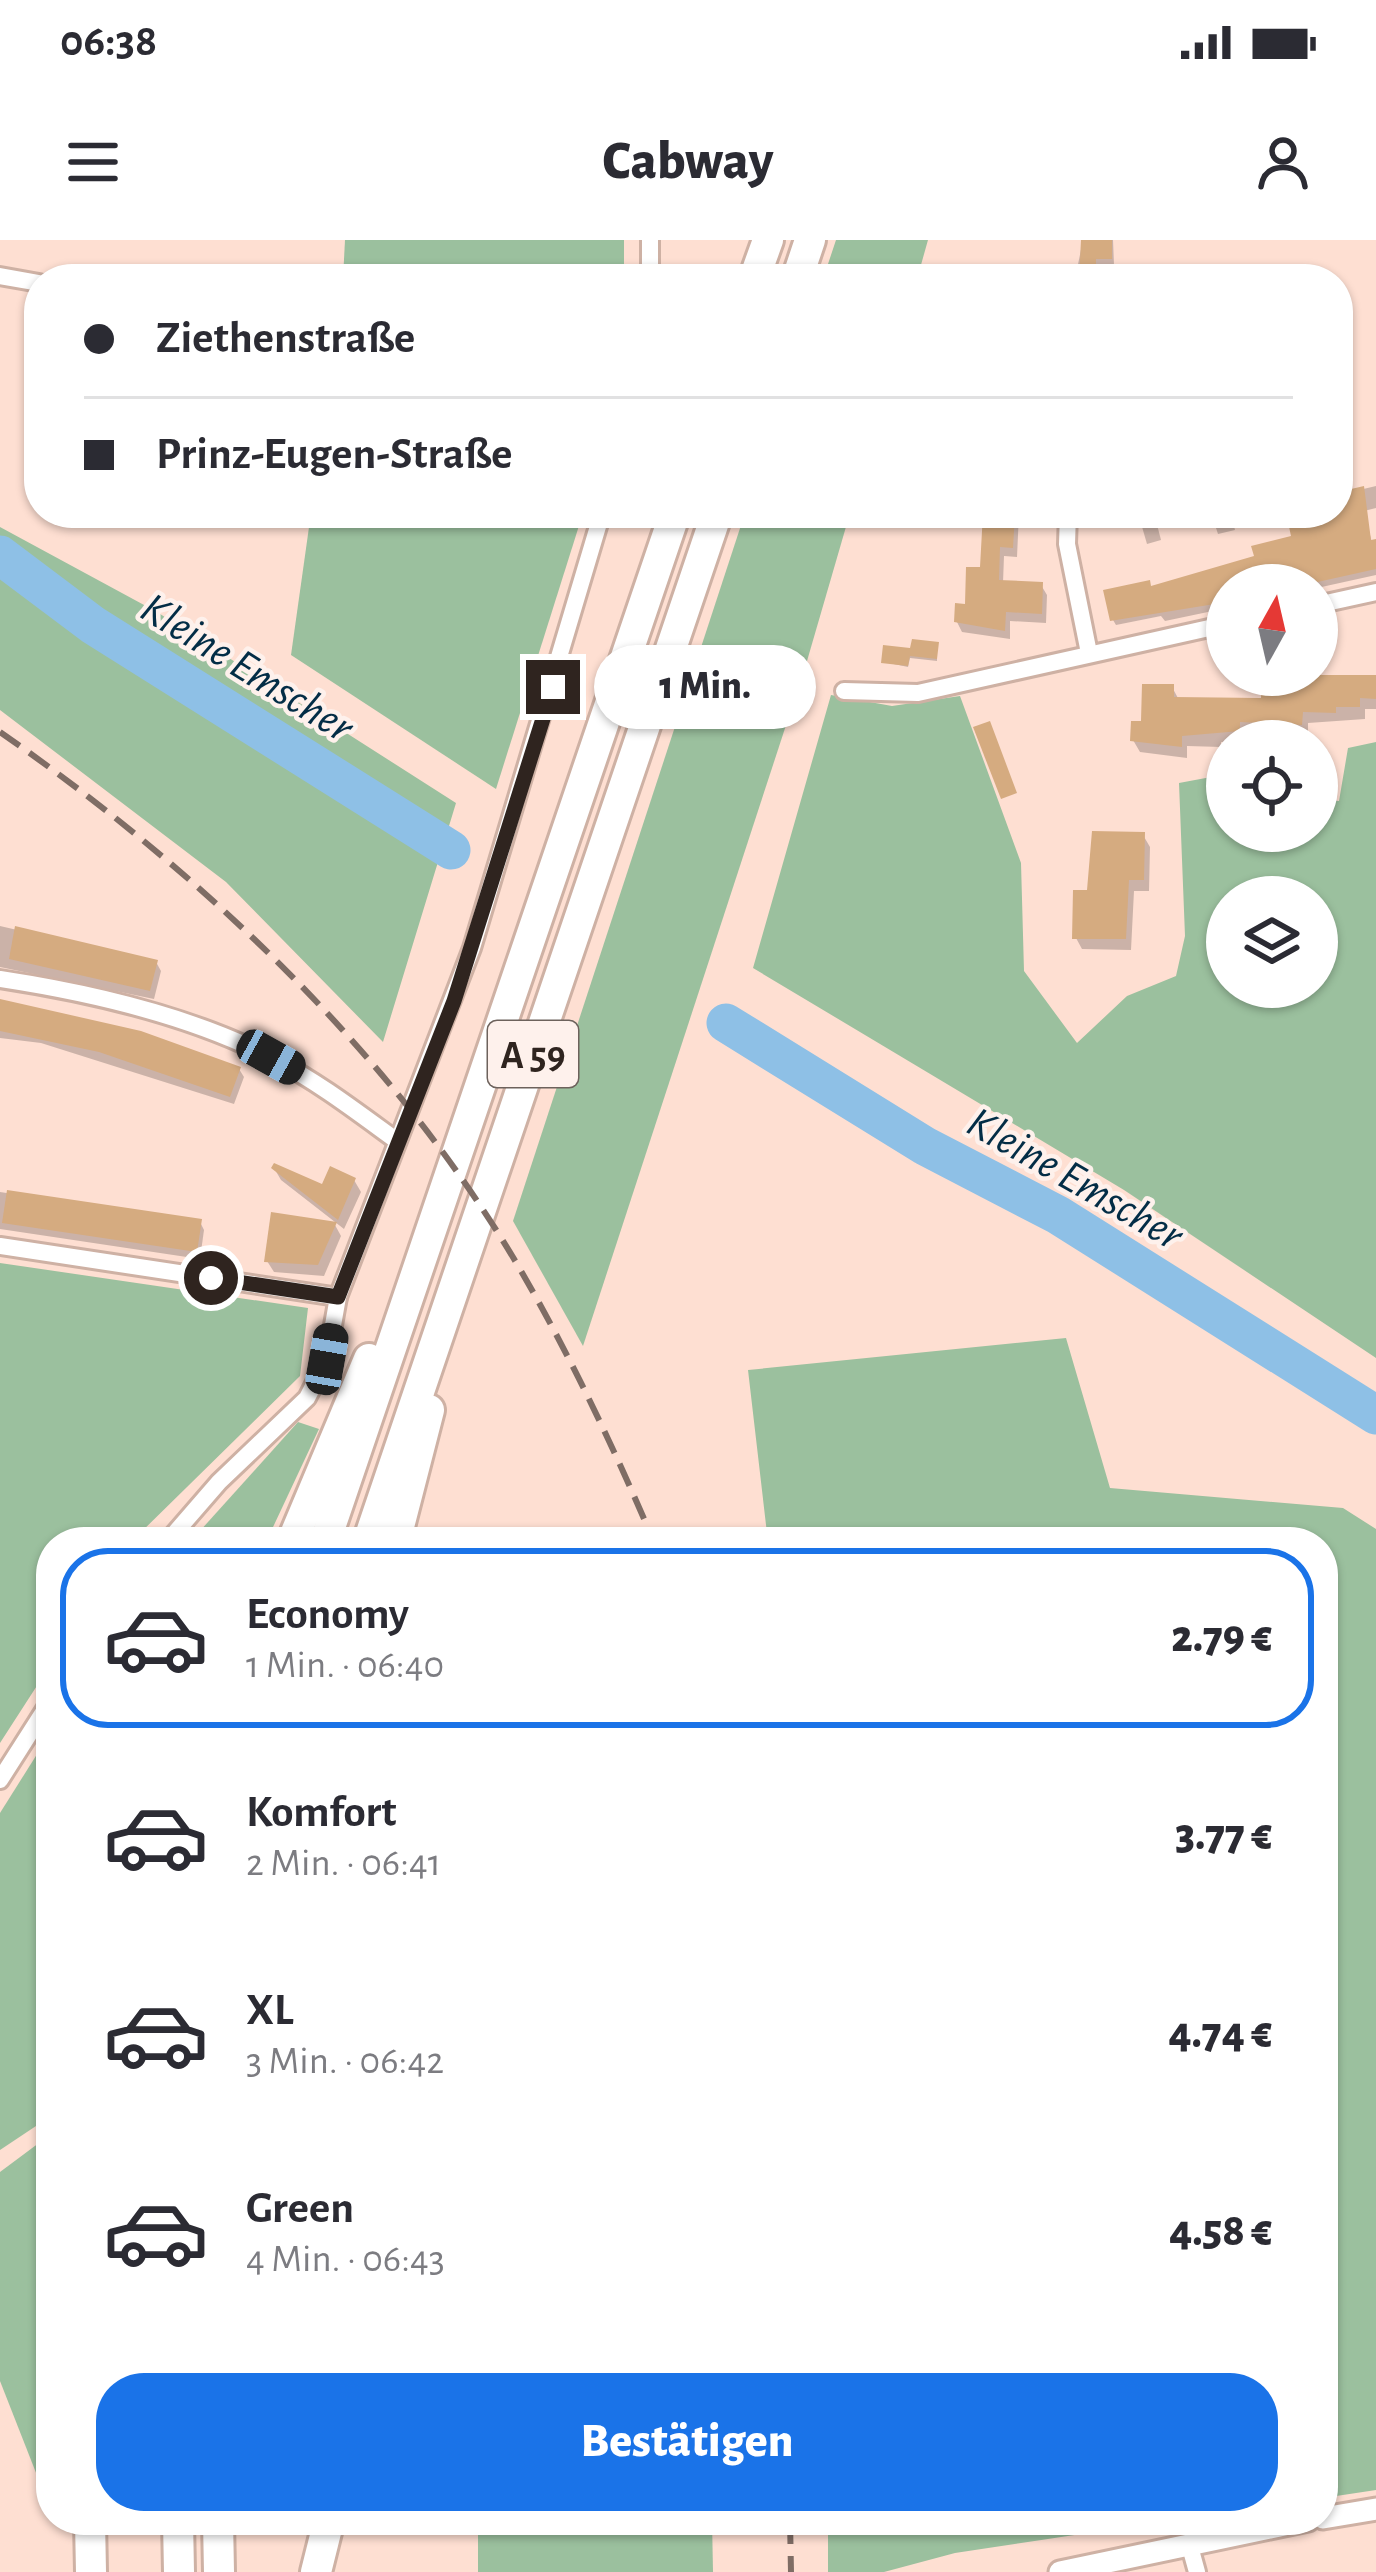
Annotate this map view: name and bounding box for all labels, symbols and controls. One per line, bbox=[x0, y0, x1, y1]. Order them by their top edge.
text: 06:38 bbox=[60, 19, 157, 64]
icon: menu bbox=[60, 129, 126, 195]
icon: person bbox=[1250, 129, 1316, 195]
text: Cabway bbox=[603, 135, 773, 189]
text: Ziethenstraße bbox=[156, 316, 415, 361]
text: Prinz-Eugen-Straße bbox=[156, 432, 513, 477]
north arrow bbox=[1206, 564, 1338, 696]
map controls bbox=[1206, 564, 1338, 1008]
water label: Kleine Emscher bbox=[133, 585, 362, 752]
callout: 1 Min. bbox=[595, 645, 817, 729]
route end bbox=[526, 660, 580, 714]
text: 1 Min. bbox=[659, 667, 751, 706]
button: locate bbox=[1206, 720, 1338, 852]
button: layers bbox=[1206, 876, 1338, 1008]
road number: A 59 bbox=[488, 1021, 578, 1087]
car bbox=[231, 1024, 311, 1090]
water label: Kleine Emscher bbox=[959, 1100, 1191, 1260]
route start bbox=[184, 1251, 238, 1305]
car bbox=[303, 1320, 351, 1398]
icon: car bbox=[102, 1584, 210, 1692]
text: Economy bbox=[246, 1592, 409, 1637]
text: 2.79 € bbox=[1171, 1615, 1272, 1660]
text: 1 Min. · 06:40 bbox=[246, 1646, 444, 1685]
icon: car bbox=[102, 1782, 210, 1890]
text: Komfort bbox=[246, 1790, 396, 1835]
text: 3.77 € bbox=[1175, 1813, 1272, 1858]
text: 2 Min. · 06:41 bbox=[246, 1844, 441, 1883]
icon: car bbox=[102, 1980, 210, 2088]
text: XL bbox=[246, 1988, 294, 2033]
text: 4.74 € bbox=[1168, 2011, 1272, 2056]
text: 3 Min. · 06:42 bbox=[246, 2042, 444, 2081]
icon: car bbox=[102, 2178, 210, 2286]
text: Green bbox=[246, 2186, 354, 2231]
text: 4.58 € bbox=[1169, 2209, 1272, 2254]
text: 4 Min. · 06:43 bbox=[246, 2240, 445, 2279]
button: Bestätigen bbox=[96, 2373, 1278, 2511]

